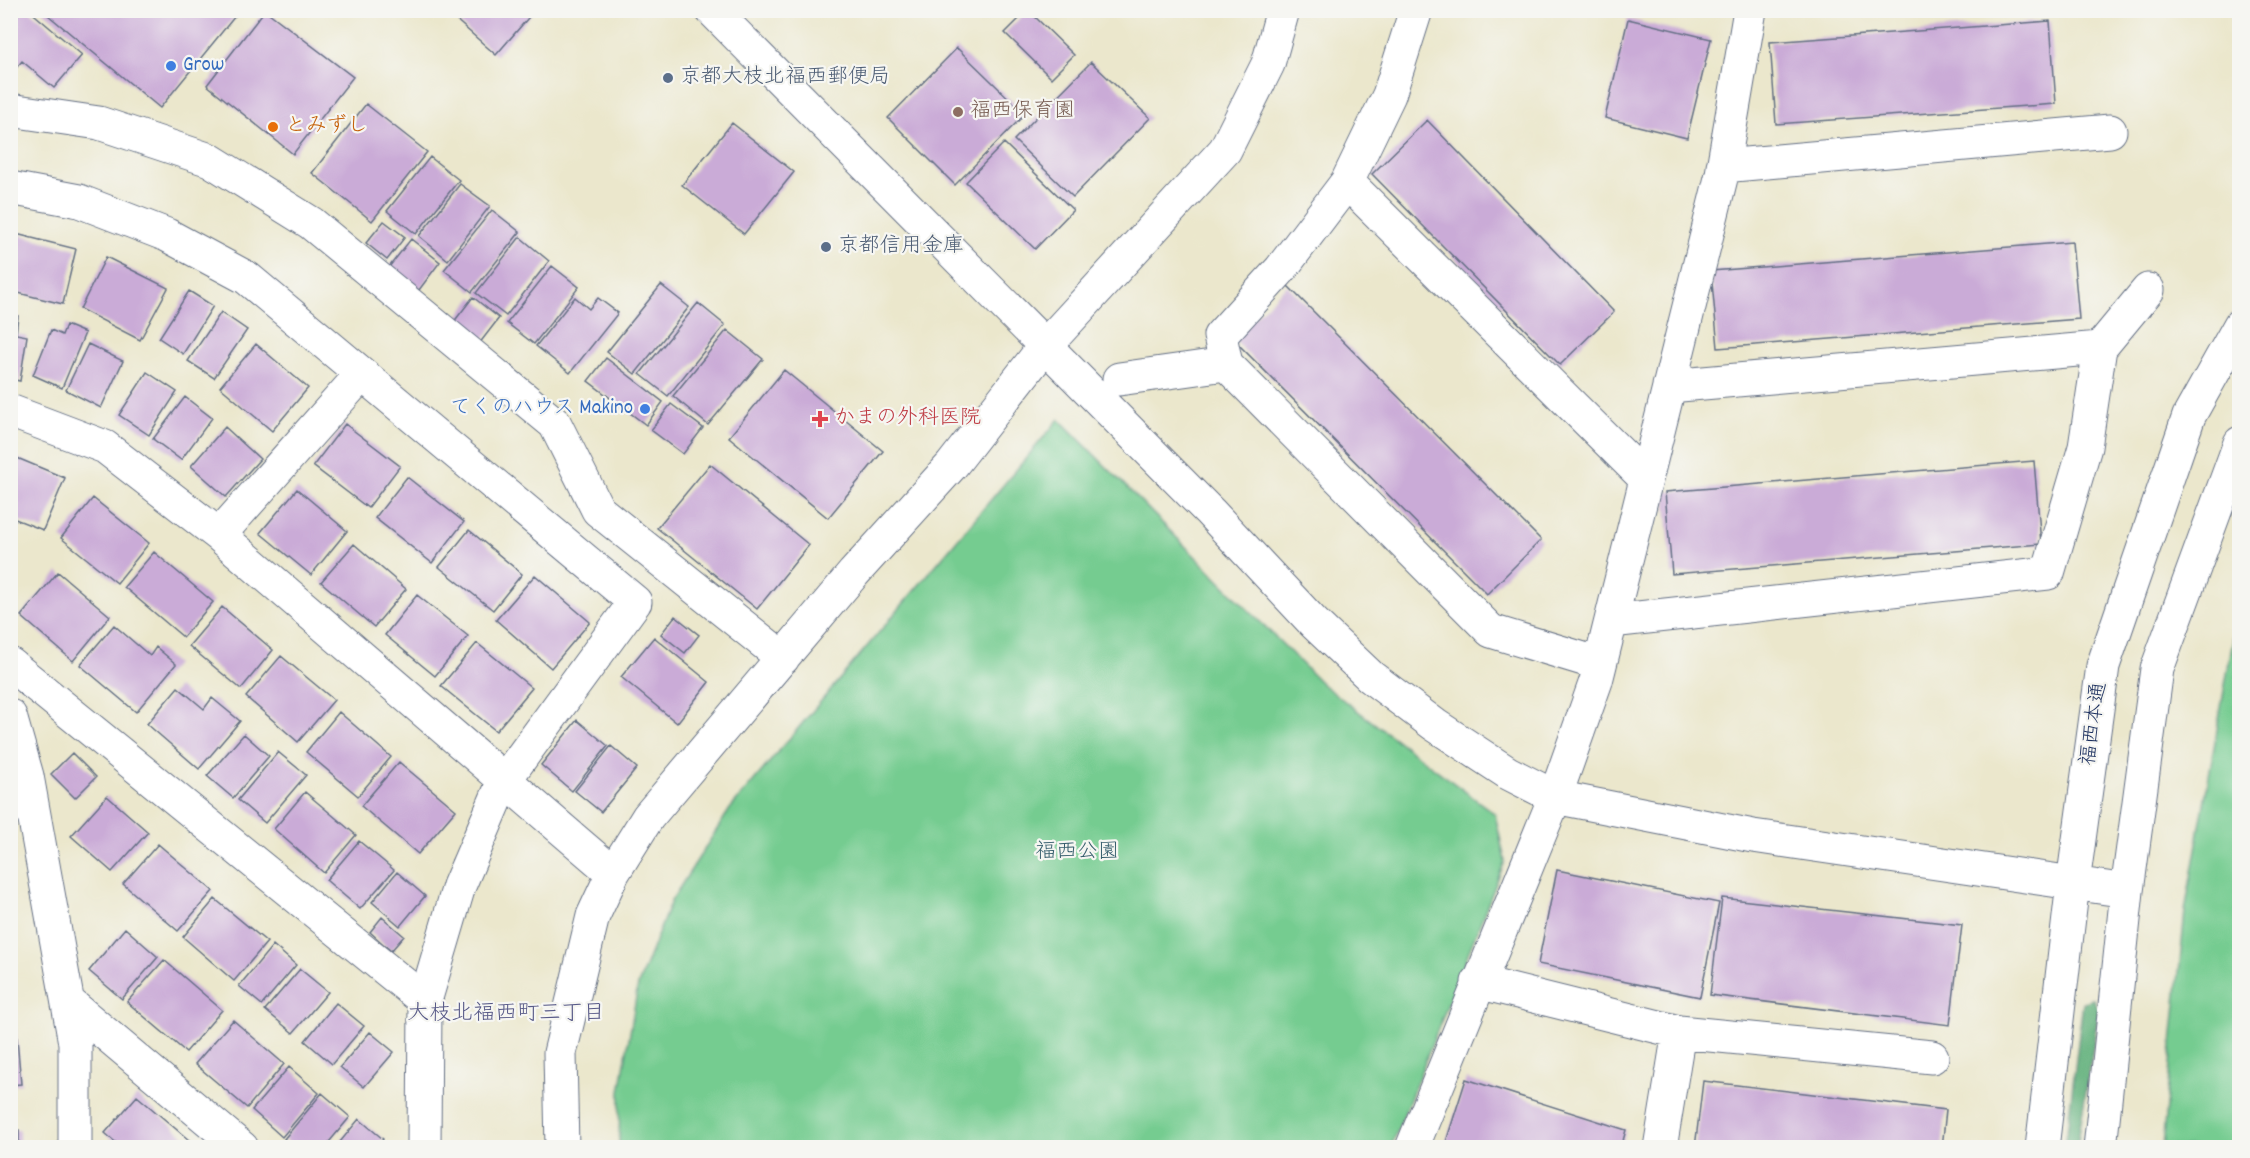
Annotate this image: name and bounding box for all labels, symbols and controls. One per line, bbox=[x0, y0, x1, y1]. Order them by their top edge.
place label: Grow bbox=[183, 51, 224, 81]
marker: Grow bbox=[164, 59, 178, 73]
place label: 京都大枝北福西郵便局 bbox=[680, 63, 890, 93]
marker: 京都大枝北福西郵便局 bbox=[661, 71, 675, 85]
place label: 福西保育園 bbox=[970, 97, 1075, 127]
marker: 福西保育園 bbox=[951, 105, 965, 119]
place label: とみずし bbox=[285, 112, 368, 142]
marker: とみずし bbox=[266, 120, 280, 134]
place label: 京都信用金庫 bbox=[838, 232, 964, 262]
marker: 京都信用金庫 bbox=[819, 240, 833, 254]
place label: てくのハウス Makino bbox=[450, 394, 633, 424]
marker: てくのハウス Makino bbox=[638, 402, 652, 416]
place label: かまの外科医院 bbox=[834, 404, 981, 434]
marker: かまの外科医院 bbox=[811, 410, 829, 428]
street label: 福西本通 bbox=[2074, 680, 2116, 768]
park label: 福西公園 bbox=[1035, 838, 1119, 868]
district label: 大枝北福西町三丁目 bbox=[407, 999, 605, 1030]

